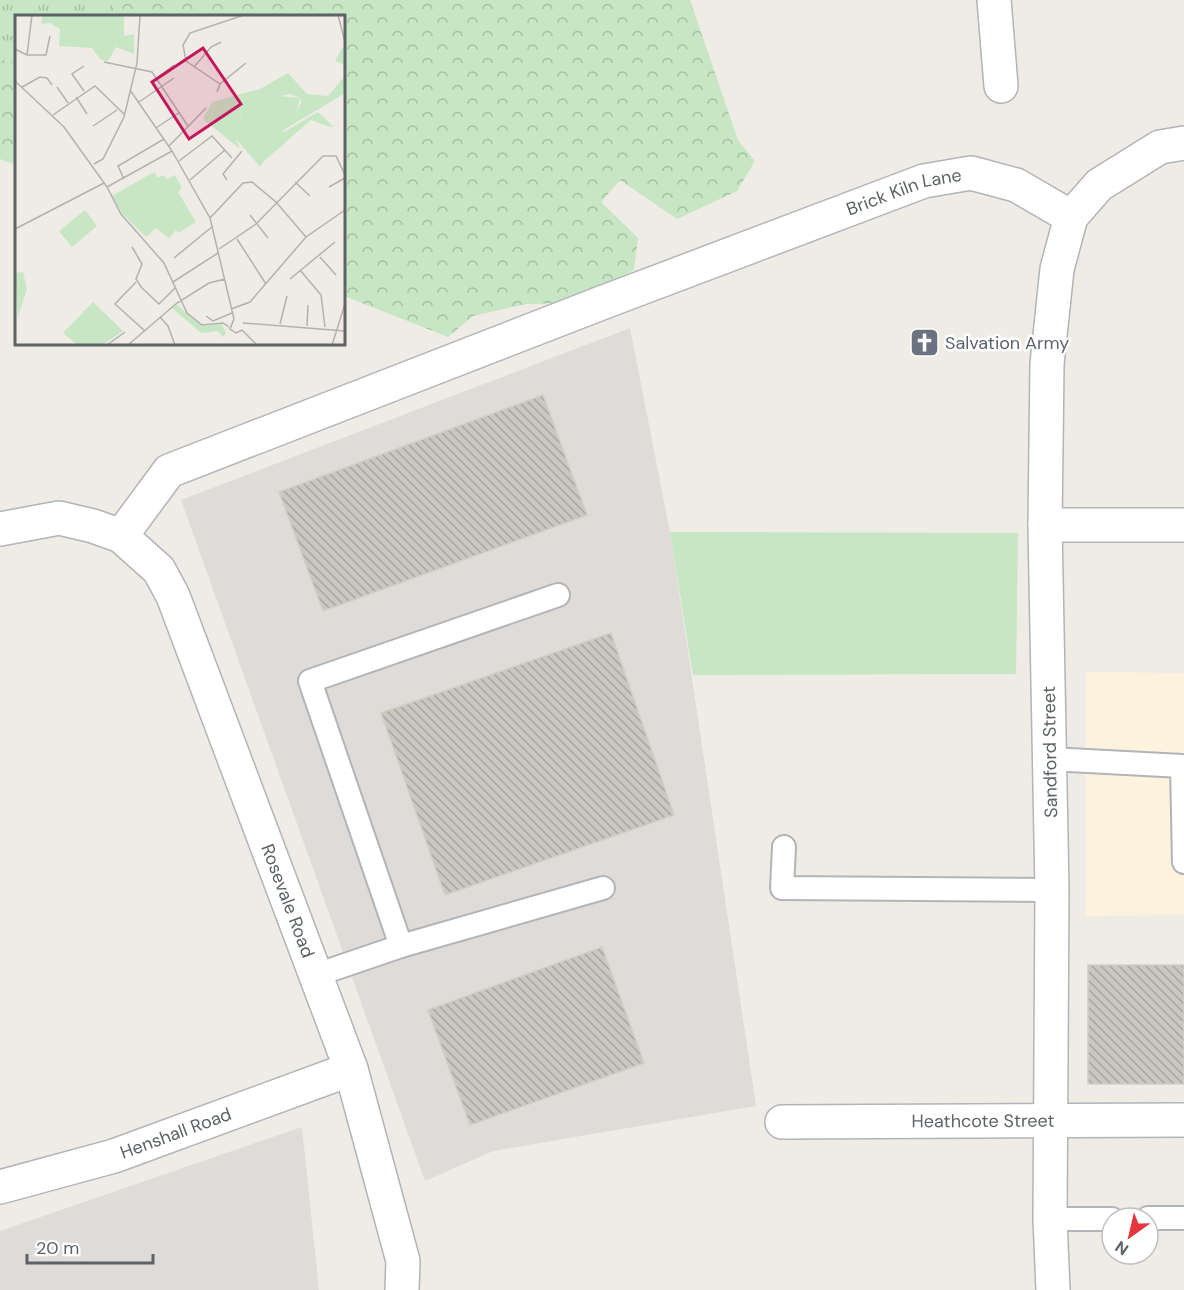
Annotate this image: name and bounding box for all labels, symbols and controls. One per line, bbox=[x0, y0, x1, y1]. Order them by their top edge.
inset map bbox=[15, 15, 345, 345]
street label: Brick Kiln Lane bbox=[843, 163, 963, 221]
church icon: Salvation Army bbox=[908, 327, 940, 359]
place label: Salvation Army bbox=[945, 331, 1069, 355]
street label: Sandford Street bbox=[1037, 686, 1063, 818]
street label: Rosevale Road bbox=[255, 841, 320, 961]
street label: Henshall Road bbox=[117, 1102, 235, 1165]
street label: Heathcote Street bbox=[911, 1109, 1055, 1133]
north arrow bbox=[1100, 1206, 1160, 1266]
scale bar bbox=[27, 1227, 153, 1265]
text: 20 m bbox=[36, 1236, 79, 1260]
text: N bbox=[1111, 1236, 1133, 1260]

